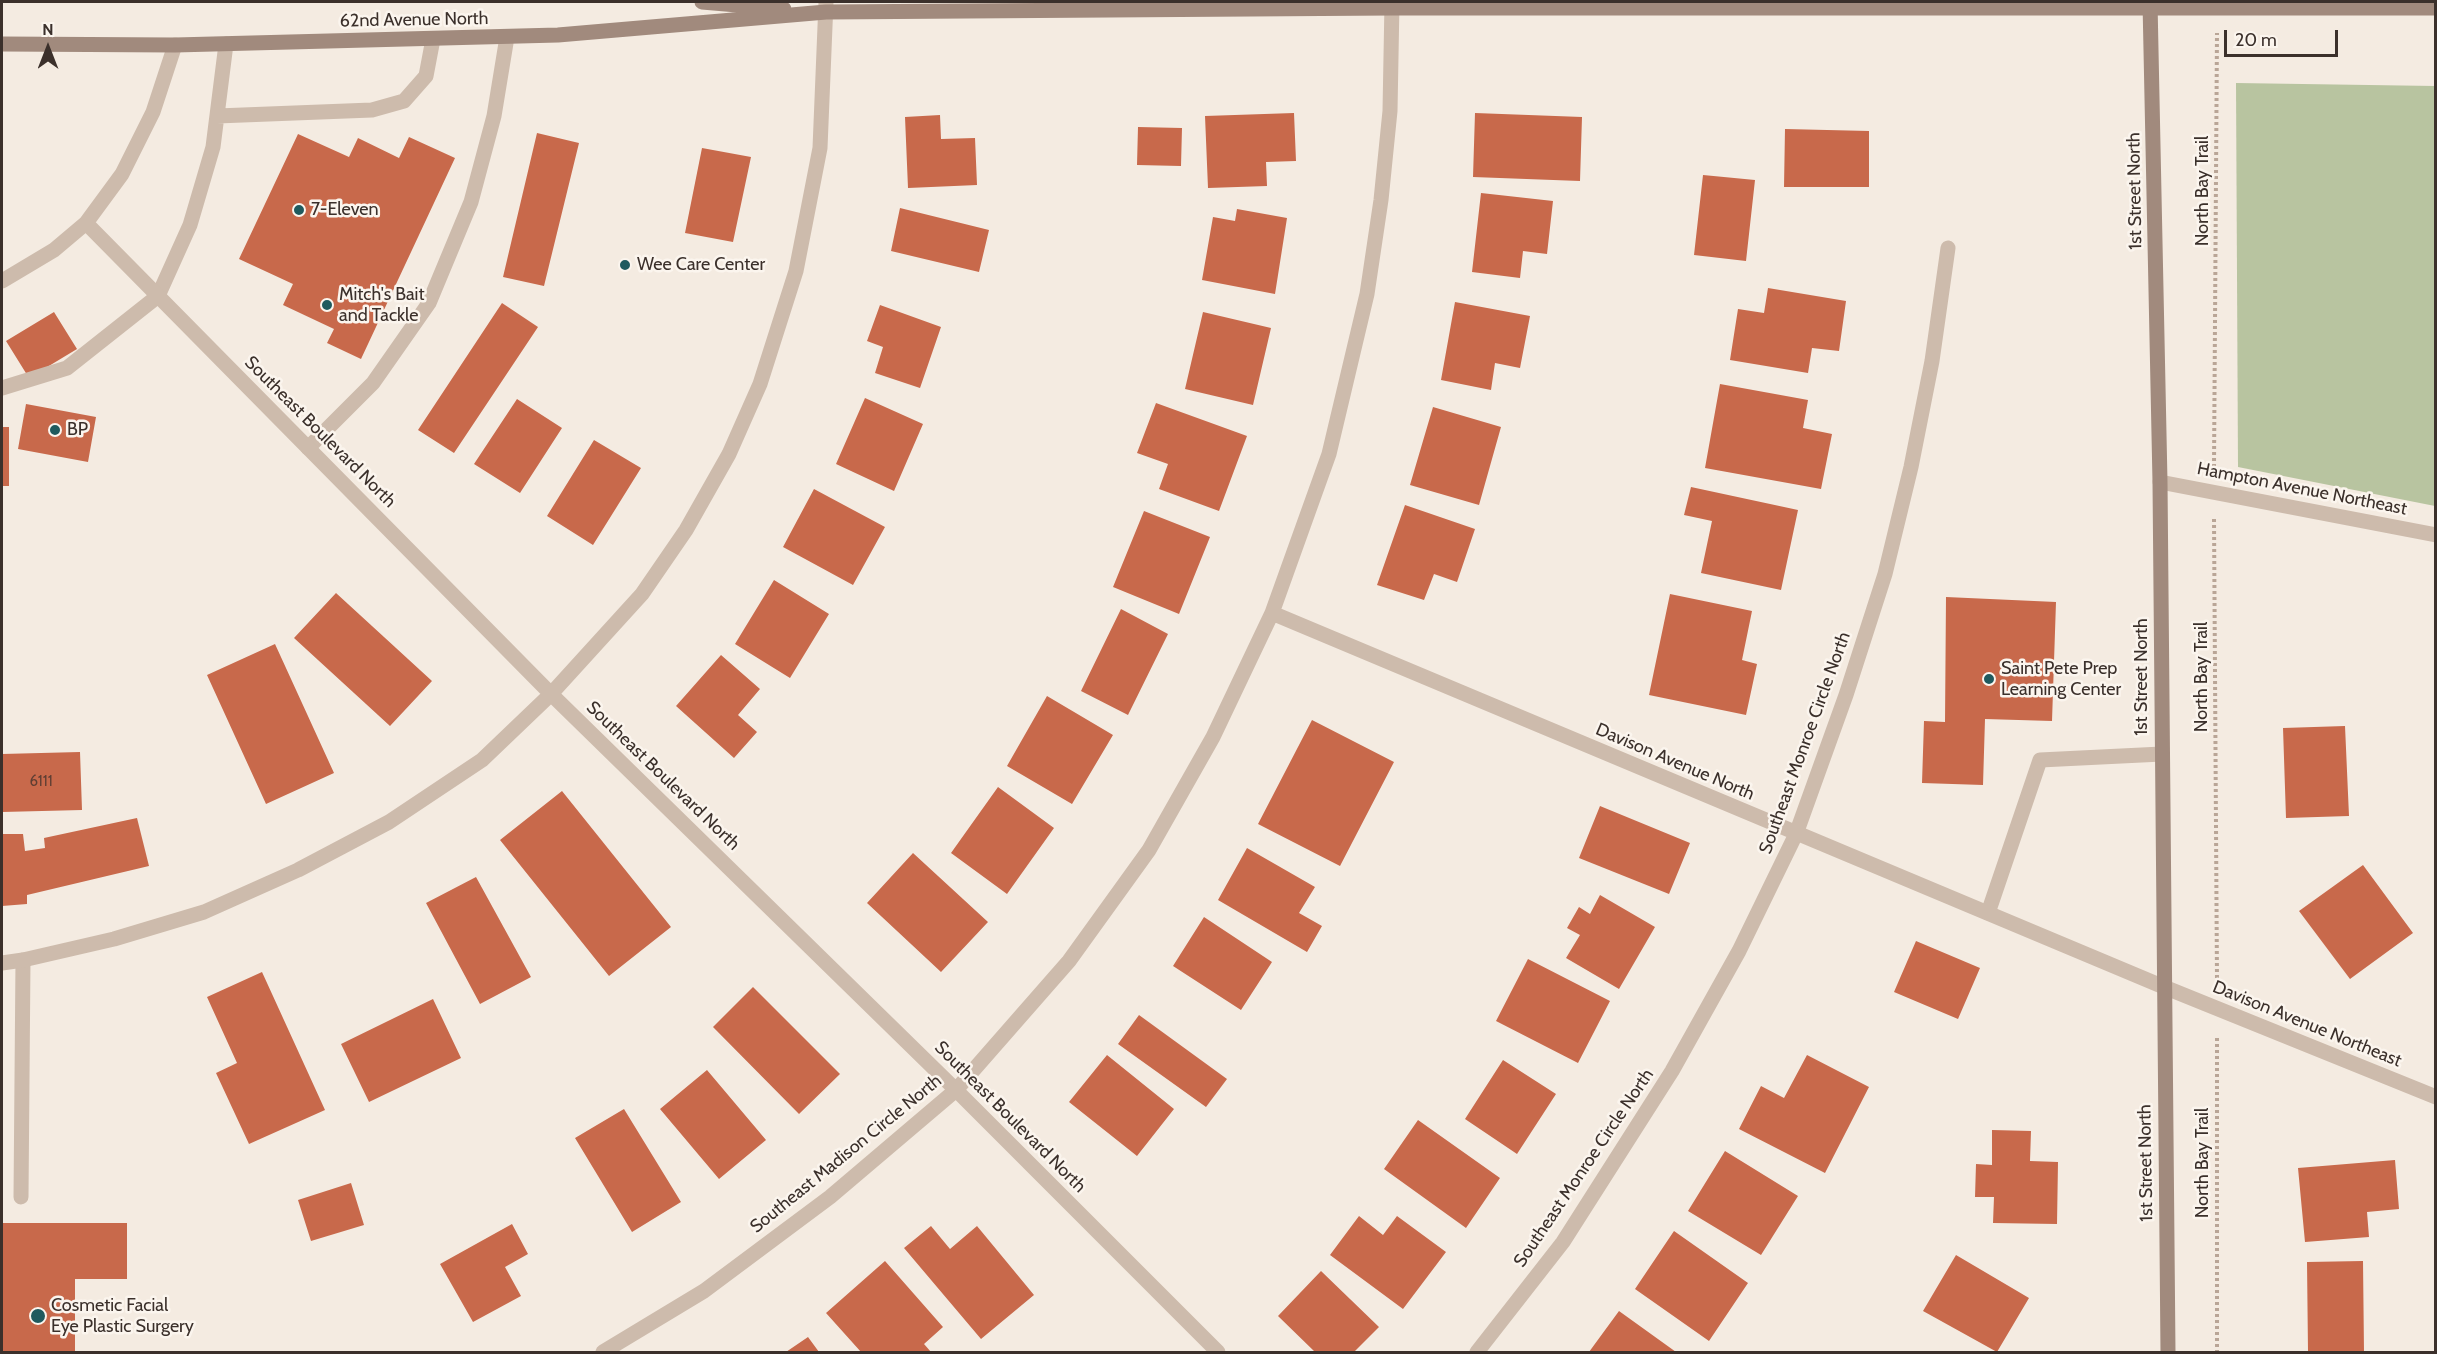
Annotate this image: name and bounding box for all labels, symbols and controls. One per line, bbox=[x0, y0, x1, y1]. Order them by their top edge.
street label: 62nd Avenue North bbox=[339, 8, 489, 32]
north arrow bbox=[18, 18, 78, 78]
scale bar bbox=[2227, 18, 2341, 56]
text: N bbox=[42, 20, 54, 39]
text: 20 m bbox=[2235, 29, 2277, 51]
street label: 1st Street North bbox=[2123, 132, 2147, 250]
street label: North Bay Trail bbox=[2192, 136, 2214, 246]
place label: 7-Eleven bbox=[311, 199, 379, 221]
marker: 7-Eleven bbox=[292, 203, 306, 217]
place label: Wee Care Center bbox=[637, 254, 765, 276]
marker: Wee Care Center bbox=[618, 258, 632, 272]
place label: Mitch's Bait and Tackle bbox=[339, 284, 424, 326]
marker: Mitch's Bait and Tackle bbox=[320, 298, 334, 312]
street label: Southeast Boulevard North bbox=[240, 352, 400, 512]
place label: BP bbox=[67, 419, 88, 441]
marker: BP bbox=[48, 423, 62, 437]
street label: Hampton Avenue Northeast bbox=[2195, 458, 2409, 520]
street label: 1st Street North bbox=[2131, 618, 2153, 736]
street label: North Bay Trail bbox=[2191, 622, 2213, 732]
street label: Southeast Monroe Circle North bbox=[1755, 629, 1855, 857]
place label: Saint Pete Prep Learning Center bbox=[2001, 658, 2121, 700]
marker: Saint Pete Prep Learning Center bbox=[1982, 672, 1996, 686]
street label: Southeast Boulevard North bbox=[582, 697, 744, 855]
street label: Davison Avenue North bbox=[1592, 719, 1758, 805]
house number: 6111 bbox=[29, 773, 53, 791]
street label: Davison Avenue Northeast bbox=[2209, 976, 2405, 1072]
street label: Southeast Boulevard North bbox=[930, 1037, 1090, 1197]
street label: Southeast Monroe Circle North bbox=[1510, 1065, 1658, 1271]
street label: Southeast Madison Circle North bbox=[746, 1070, 946, 1238]
street label: 1st Street North bbox=[2134, 1104, 2158, 1222]
street label: North Bay Trail bbox=[2192, 1108, 2214, 1218]
place label: Cosmetic Facial Eye Plastic Surgery bbox=[51, 1295, 194, 1338]
marker: Cosmetic Facial Eye Plastic Surgery bbox=[29, 1307, 47, 1325]

